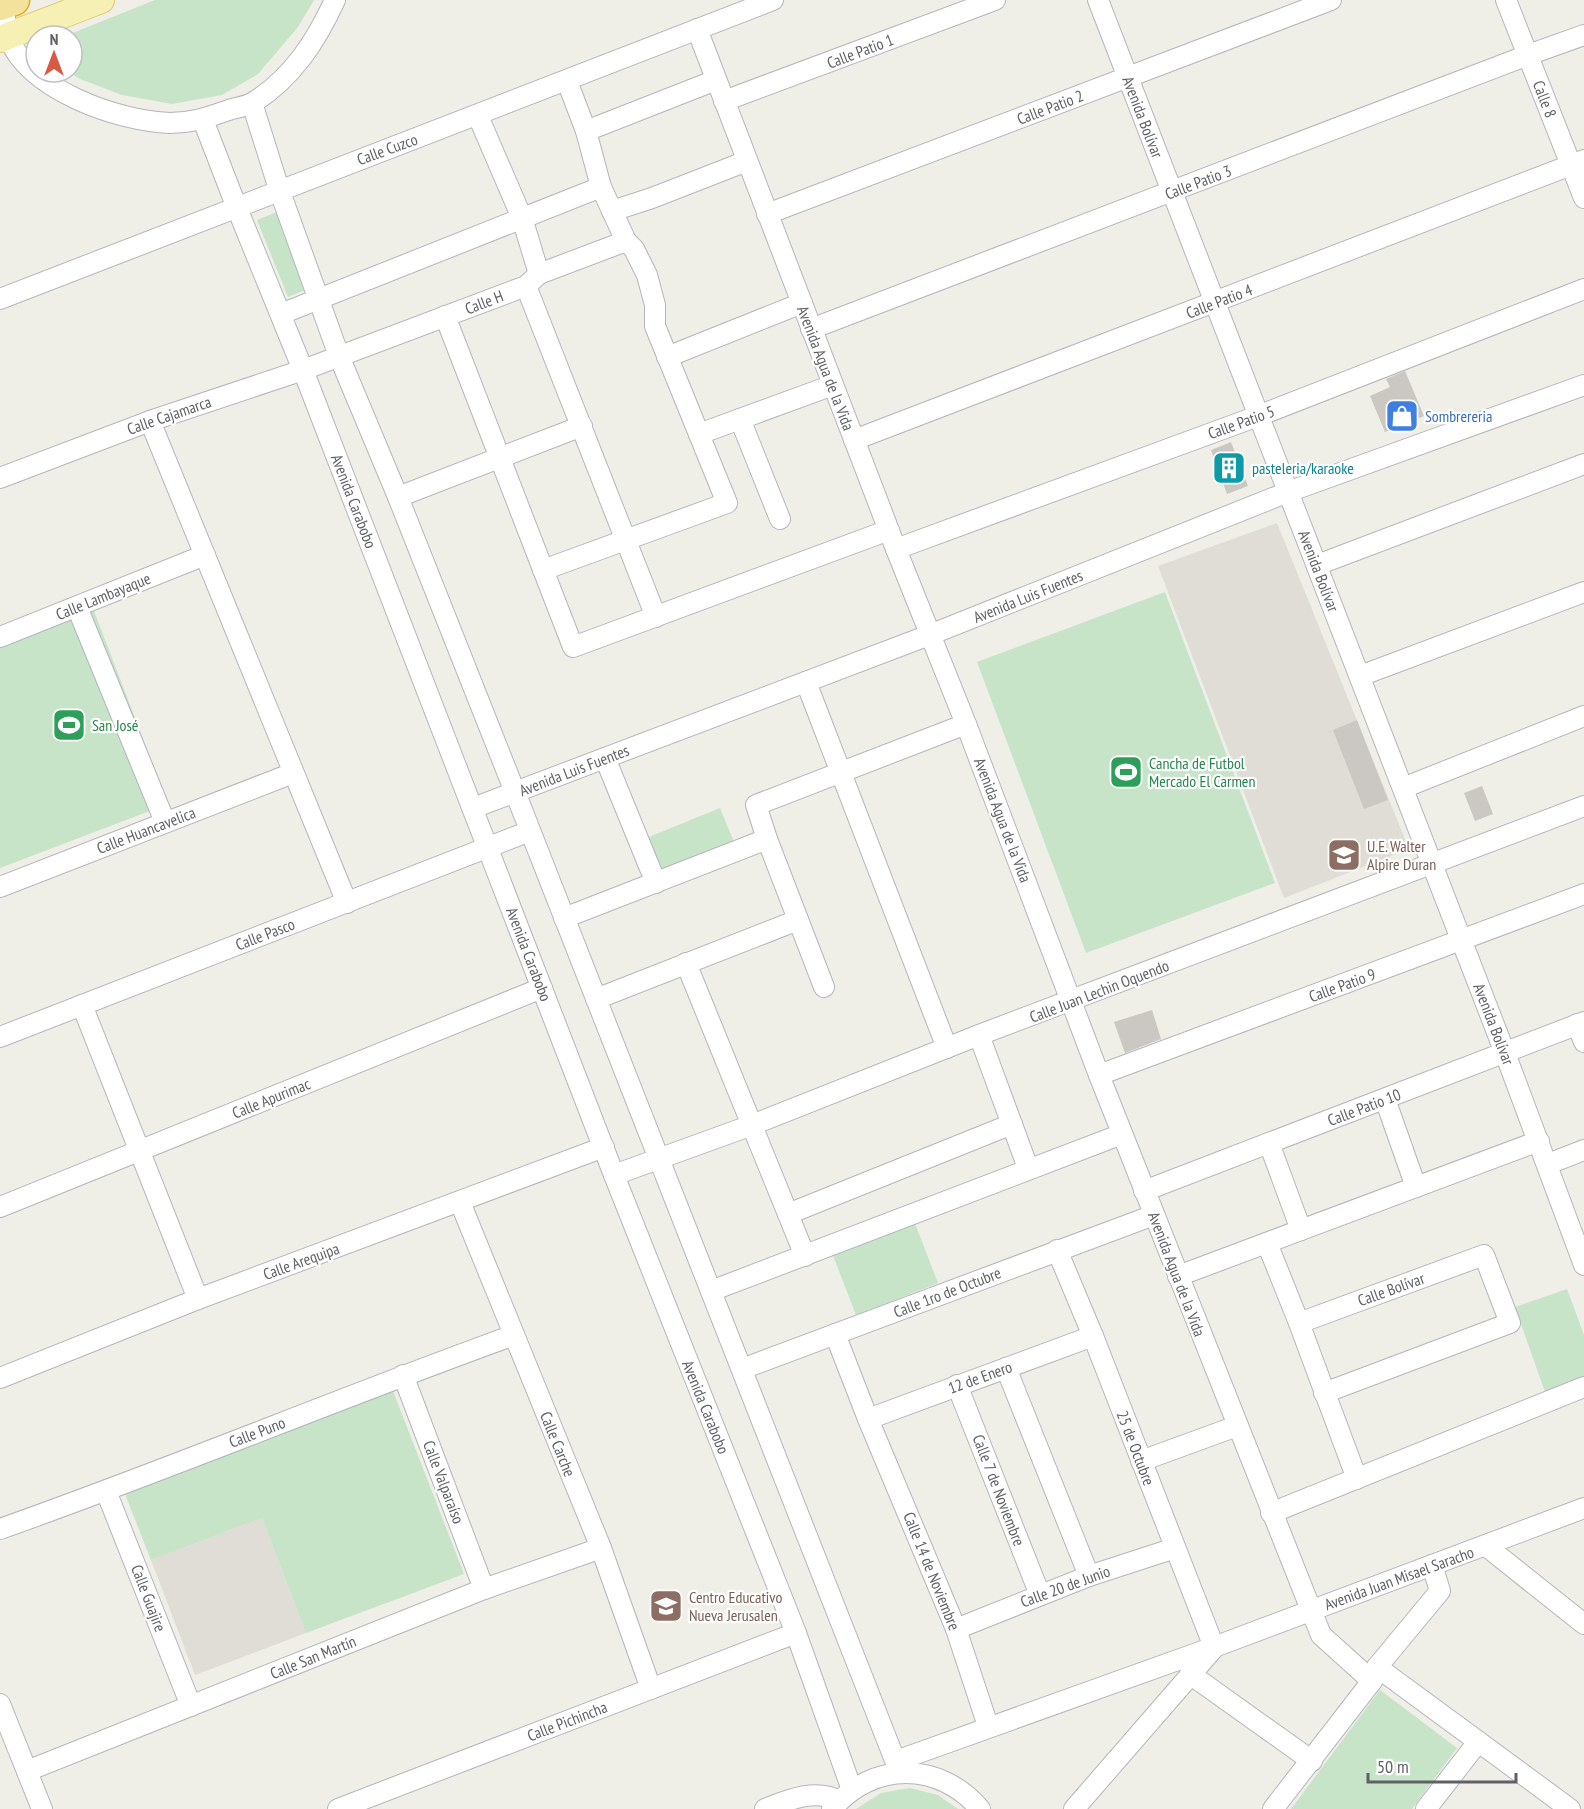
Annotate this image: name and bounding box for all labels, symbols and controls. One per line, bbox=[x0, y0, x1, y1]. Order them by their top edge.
north arrow bbox=[24, 24, 84, 84]
text: N bbox=[50, 29, 58, 49]
street label: Calle Patio 1 bbox=[824, 29, 896, 73]
street label: Avenida Bolívar bbox=[1118, 73, 1168, 161]
street label: Calle 8 bbox=[1529, 78, 1561, 120]
street label: Calle Patio 2 bbox=[1014, 85, 1086, 129]
street label: Calle Cuzco bbox=[354, 129, 420, 169]
street label: Calle Patio 3 bbox=[1162, 160, 1234, 204]
street label: Calle Patio 4 bbox=[1183, 279, 1255, 323]
street label: Calle H bbox=[462, 286, 506, 318]
street label: Avenida Agua de la Vida bbox=[793, 303, 859, 433]
street label: Calle Cajamarca bbox=[124, 391, 214, 439]
shop icon: Sombrereria bbox=[1384, 398, 1420, 434]
street label: Calle Patio 5 bbox=[1205, 401, 1277, 443]
place label: Sombrereria bbox=[1425, 406, 1492, 426]
building icon: pasteleria/karaoke bbox=[1211, 450, 1247, 486]
street label: Avenida Carabobo bbox=[327, 451, 381, 551]
place label: pasteleria/karaoke bbox=[1252, 458, 1354, 478]
street label: Avenida Bolívar bbox=[1294, 527, 1344, 615]
street label: Avenida Luis Fuentes bbox=[970, 565, 1086, 627]
street label: Calle Lambayaque bbox=[53, 568, 153, 624]
sports icon: San José bbox=[51, 707, 87, 743]
place label: San José bbox=[92, 715, 138, 735]
street label: Avenida Luis Fuentes bbox=[516, 740, 632, 800]
place label: Cancha de Futbol Mercado El Carmen bbox=[1149, 753, 1255, 791]
sports icon: Cancha de Futbol Mercado El Carmen bbox=[1108, 754, 1144, 790]
street label: Avenida Agua de la Vida bbox=[970, 755, 1036, 885]
street label: Calle Huancavelica bbox=[94, 802, 198, 858]
place label: U.E. Walter Alpire Duran bbox=[1367, 836, 1436, 874]
school or university icon: U.E. Walter Alpire Duran bbox=[1326, 837, 1362, 873]
street label: Avenida Carabobo bbox=[502, 904, 556, 1004]
street label: Calle Pasco bbox=[233, 914, 298, 954]
street label: Calle Juan Lechin Oquendo bbox=[1026, 955, 1172, 1027]
street label: Calle Patio 9 bbox=[1306, 964, 1378, 1006]
street label: Avenida Bolívar bbox=[1469, 980, 1519, 1068]
street label: Calle Apurimac bbox=[229, 1073, 313, 1123]
street label: Calle Patio 10 bbox=[1325, 1084, 1403, 1130]
street label: Avenida Agua de la Vida bbox=[1144, 1209, 1210, 1339]
street label: Calle Arequipa bbox=[260, 1238, 342, 1284]
street label: Calle 1ro de Octubre bbox=[890, 1262, 1004, 1322]
street label: Calle Bolívar bbox=[1355, 1267, 1428, 1310]
street label: 12 de Enero bbox=[945, 1356, 1015, 1398]
street label: Avenida Carabobo bbox=[678, 1357, 734, 1457]
street label: 25 de Octubre bbox=[1113, 1408, 1159, 1488]
street label: Calle Carche bbox=[536, 1409, 580, 1479]
street label: Calle Puno bbox=[226, 1412, 288, 1452]
street label: Calle 7 de Noviembre bbox=[969, 1431, 1029, 1549]
street label: Calle Valparaíso bbox=[419, 1438, 469, 1526]
street label: Calle 14 de Noviembre bbox=[899, 1509, 965, 1633]
street label: Avenida Juan Misael Saracho bbox=[1322, 1542, 1477, 1614]
street label: Calle 20 de Junio bbox=[1017, 1561, 1113, 1611]
street label: Calle Guajire bbox=[127, 1562, 171, 1634]
place label: Centro Educativo Nueva Jerusalen bbox=[689, 1587, 783, 1625]
school or university icon: Centro Educativo Nueva Jerusalen bbox=[648, 1588, 684, 1624]
street label: Calle San Martín bbox=[267, 1631, 359, 1683]
street label: Calle Pichincha bbox=[524, 1697, 610, 1745]
scale bar bbox=[1368, 1746, 1516, 1784]
text: 50 m bbox=[1377, 1755, 1409, 1778]

